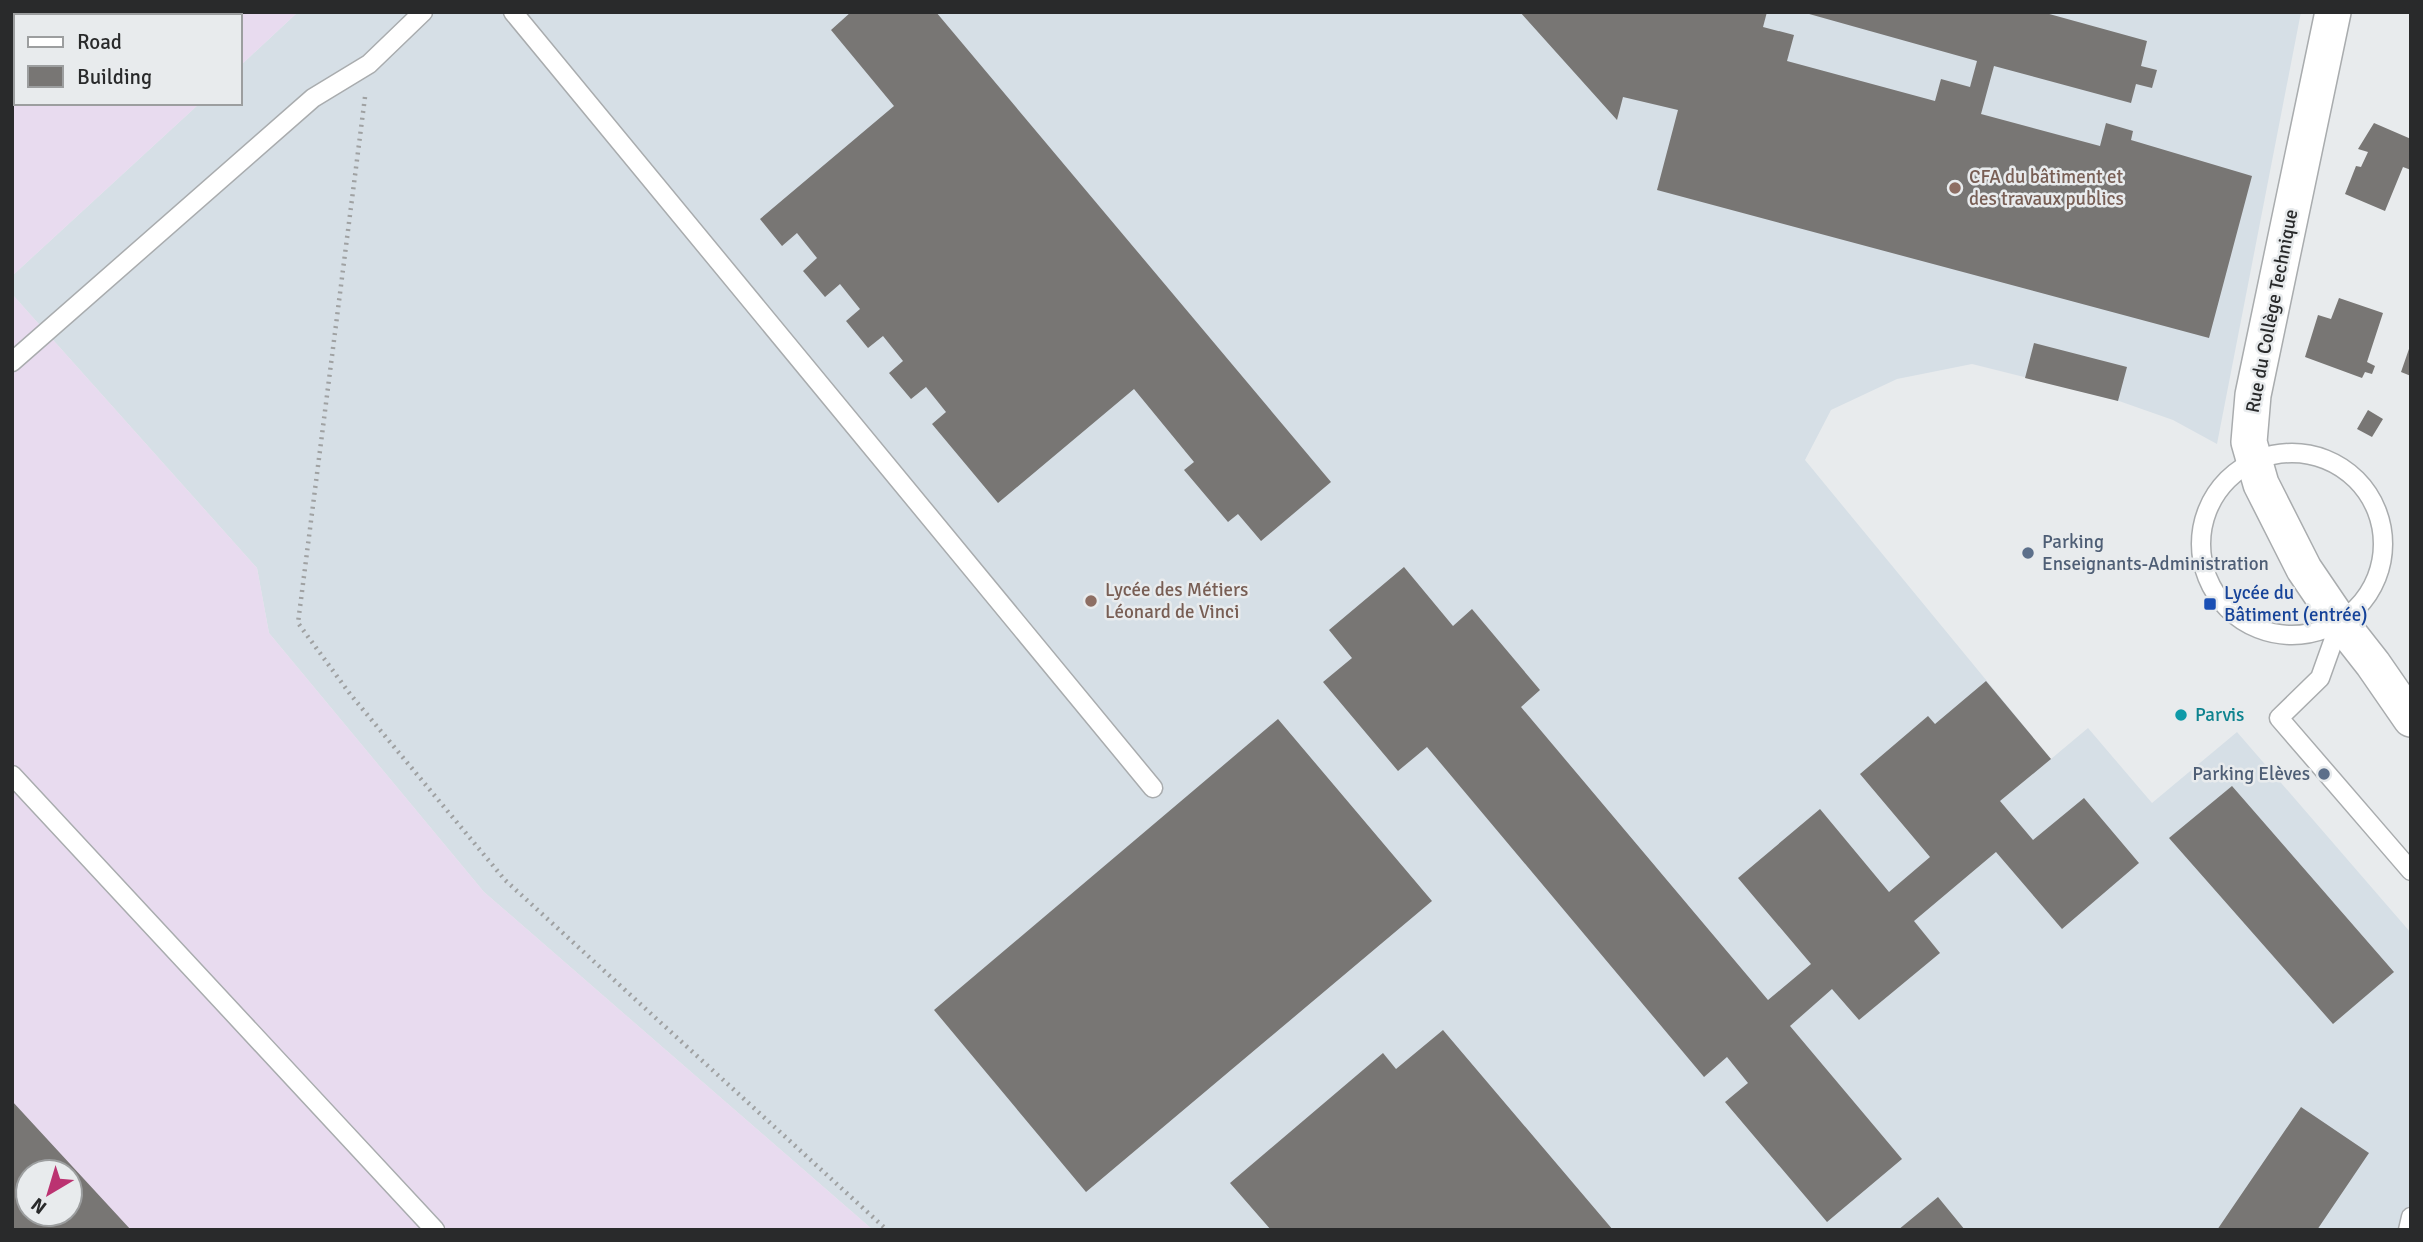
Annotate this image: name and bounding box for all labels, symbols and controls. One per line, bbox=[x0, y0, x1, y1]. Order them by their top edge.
legend bbox=[14, 14, 242, 105]
text: Road bbox=[77, 29, 122, 55]
text: Building bbox=[77, 64, 152, 90]
place label: CFA du bâtiment et des travaux publics bbox=[1969, 165, 2124, 211]
marker: CFA du bâtiment et des travaux publics bbox=[1947, 180, 1963, 196]
street label: Rue du Collège Technique bbox=[2240, 207, 2304, 415]
place label: Parking Enseignants-Administration bbox=[2042, 530, 2269, 576]
marker: Parking Enseignants-Administration bbox=[2020, 545, 2036, 561]
place label: Lycée des Métiers Léonard de Vinci bbox=[1105, 578, 1248, 624]
place label: Lycée du Bâtiment (entrée) bbox=[2224, 581, 2368, 627]
marker: Lycée des Métiers Léonard de Vinci bbox=[1083, 593, 1099, 609]
marker: Lycée du Bâtiment (entrée) bbox=[2202, 596, 2218, 612]
place label: Parvis bbox=[2195, 703, 2244, 727]
marker: Parvis bbox=[2173, 707, 2189, 723]
place label: Parking Elèves bbox=[2192, 762, 2310, 786]
marker: Parking Elèves bbox=[2316, 766, 2332, 782]
north arrow bbox=[14, 1158, 84, 1228]
text: N bbox=[27, 1192, 52, 1219]

